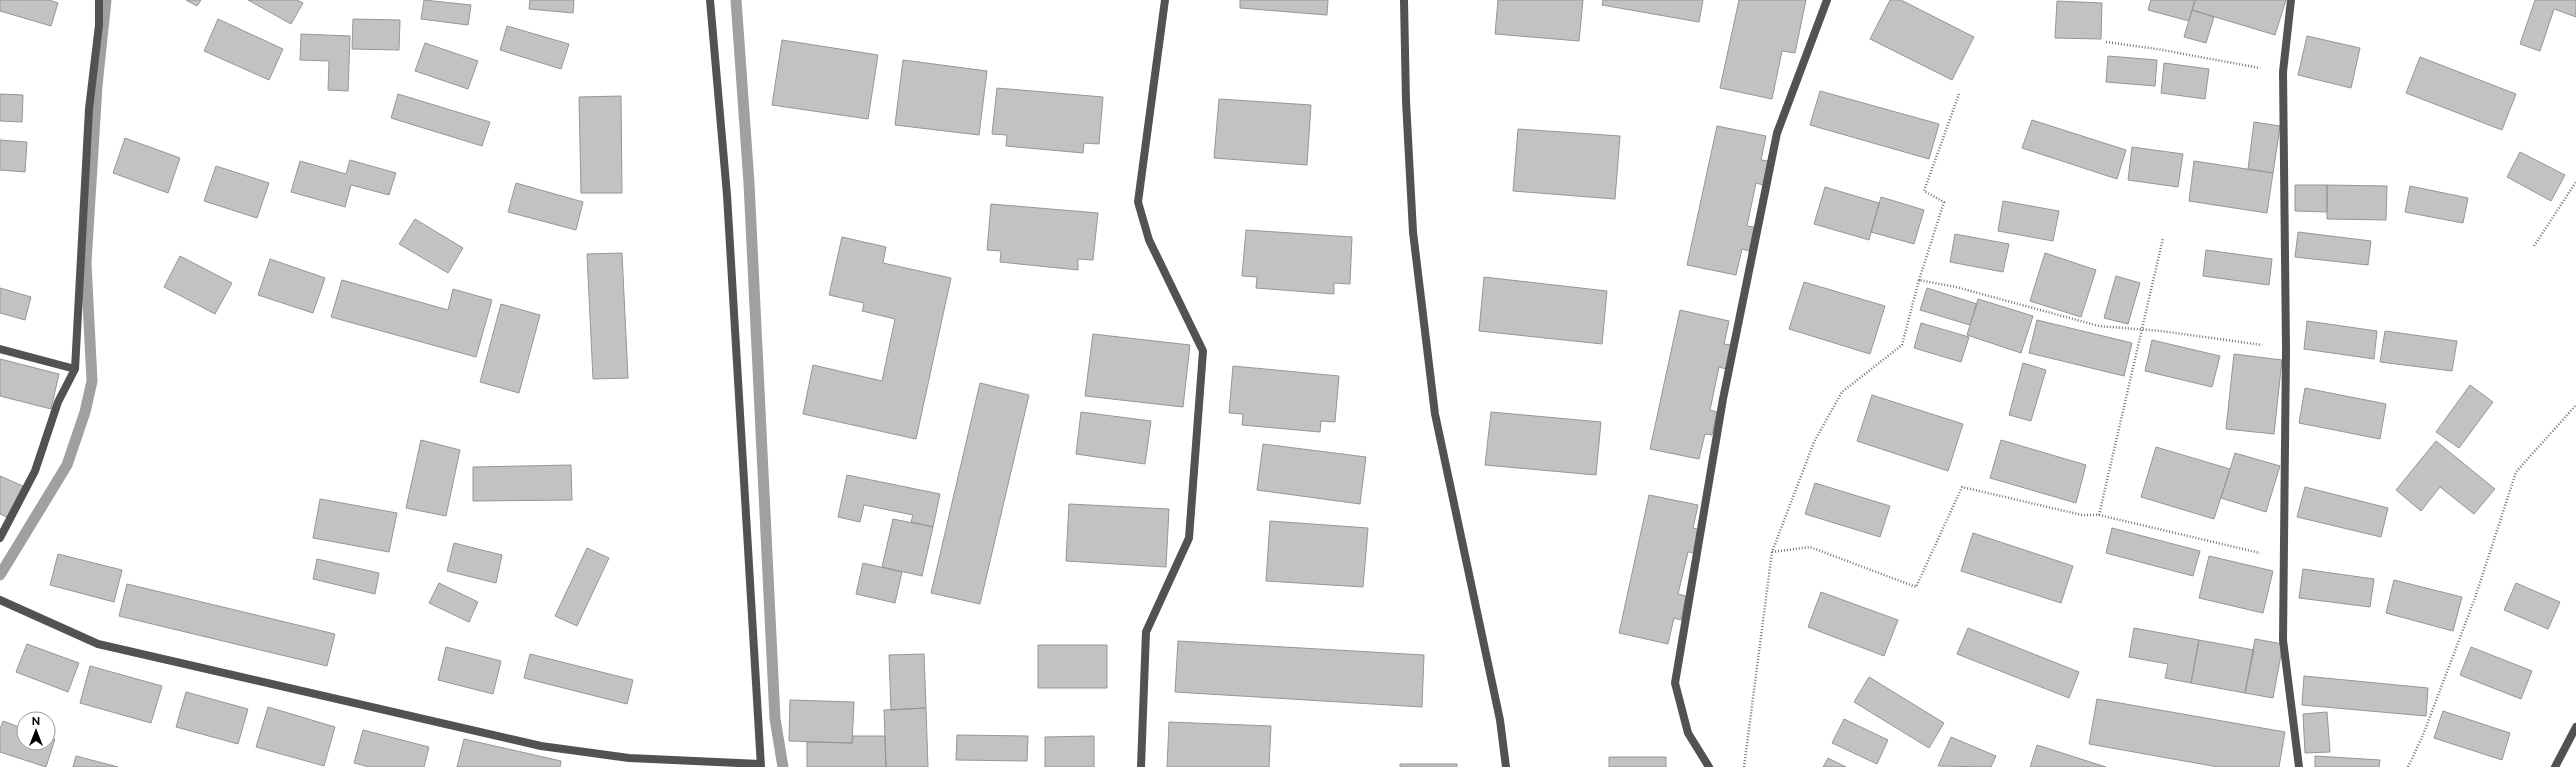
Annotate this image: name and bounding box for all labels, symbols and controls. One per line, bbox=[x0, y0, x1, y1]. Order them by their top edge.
north arrow bbox=[16, 711, 56, 751]
text: N bbox=[32, 715, 40, 728]

